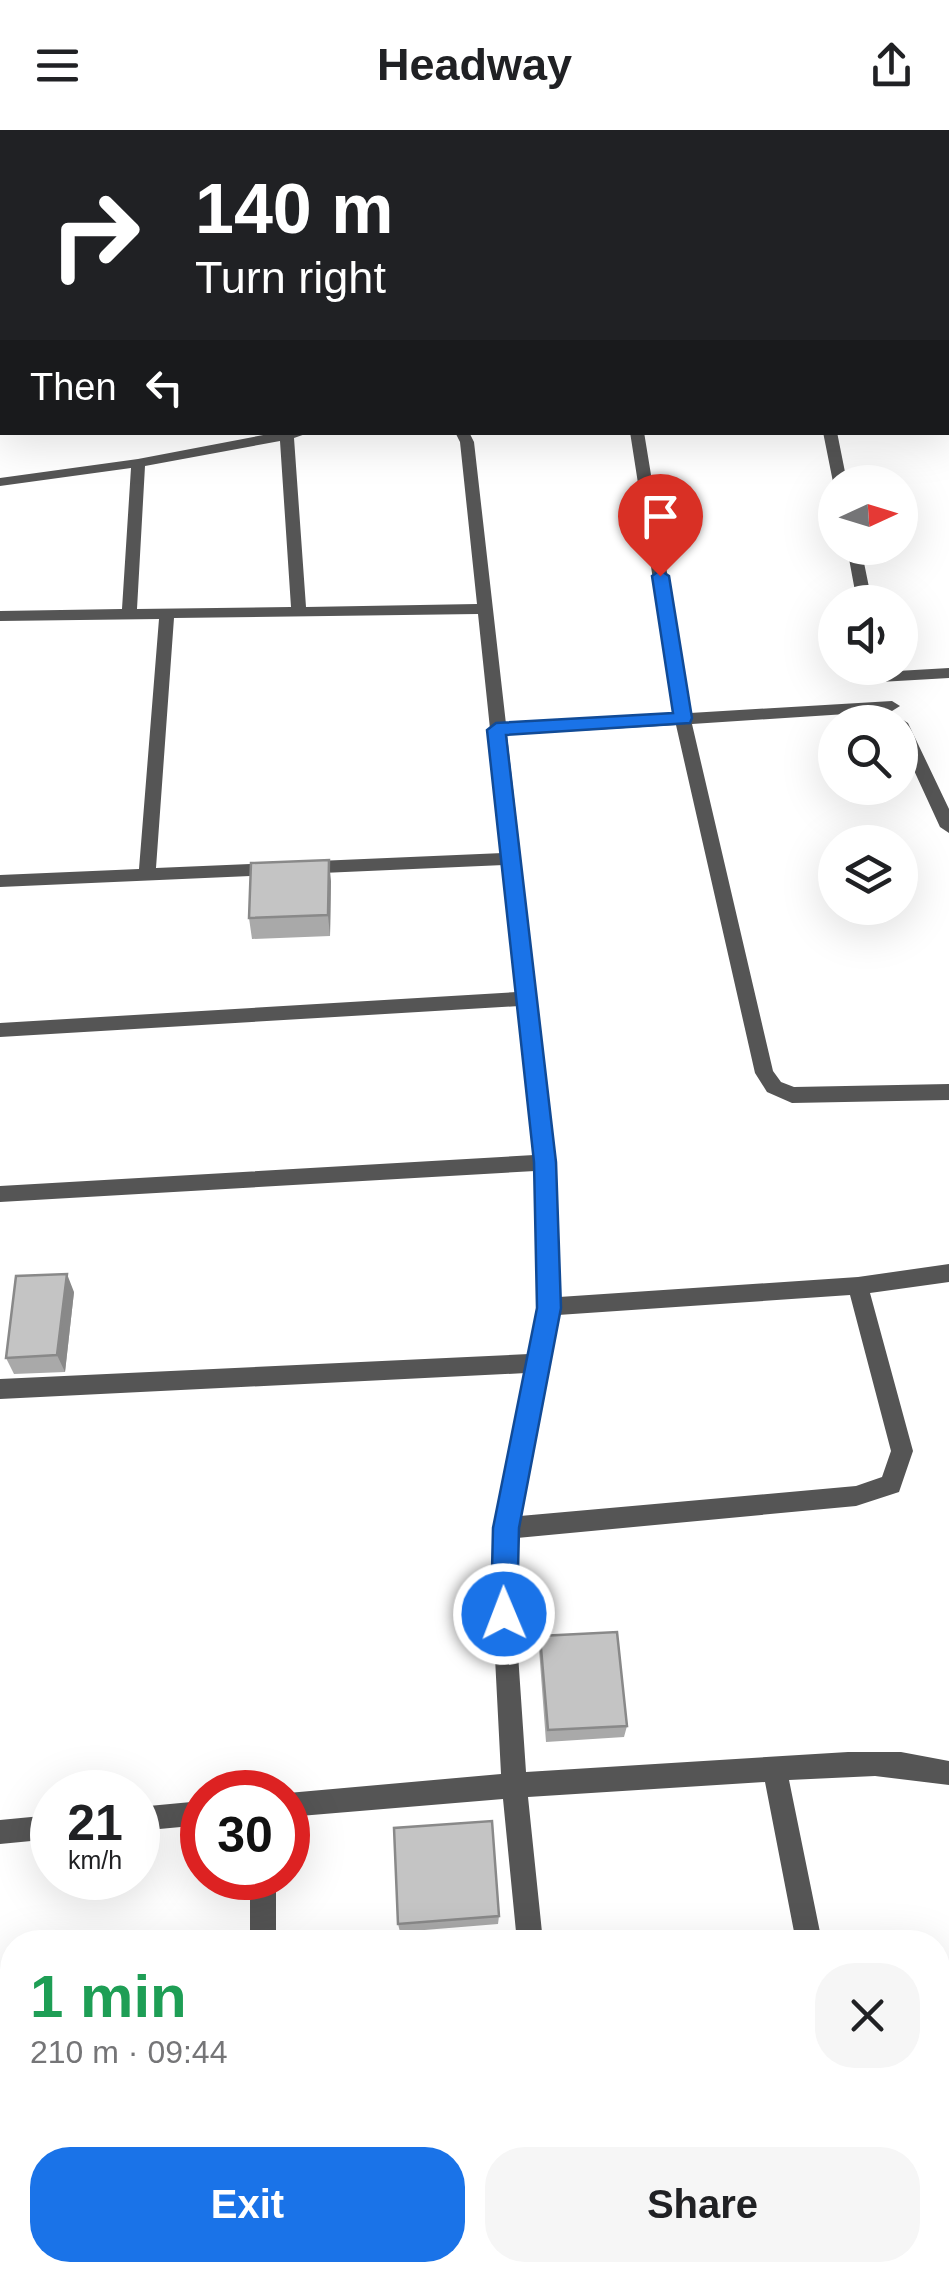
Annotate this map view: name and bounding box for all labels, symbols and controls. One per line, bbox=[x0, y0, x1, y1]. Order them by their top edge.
icon: menu bbox=[30, 38, 85, 93]
icon: share bbox=[864, 38, 919, 93]
text: Headway bbox=[377, 39, 572, 90]
icon: right bbox=[30, 170, 160, 300]
text: 140 m bbox=[195, 170, 393, 248]
text: Turn right bbox=[195, 252, 386, 303]
icon: left bbox=[137, 360, 192, 415]
text: Then bbox=[30, 366, 117, 408]
north arrow bbox=[818, 465, 918, 565]
map controls bbox=[818, 465, 918, 925]
pin bbox=[618, 474, 703, 577]
icon: arrive bbox=[633, 489, 688, 544]
button: sound bbox=[818, 585, 918, 685]
button: search bbox=[818, 705, 918, 805]
button: layers bbox=[818, 825, 918, 925]
position arrow bbox=[452, 1562, 556, 1666]
speed limit sign: 30 bbox=[180, 1770, 310, 1900]
text: 21 bbox=[67, 1795, 123, 1851]
text: km/h bbox=[68, 1846, 122, 1874]
text: 1 min bbox=[30, 1963, 187, 2030]
button: close bbox=[815, 1963, 920, 2068]
text: 210 m · 09:44 bbox=[30, 2034, 227, 2070]
button: Exit bbox=[30, 2147, 465, 2262]
button: Share bbox=[485, 2147, 920, 2262]

